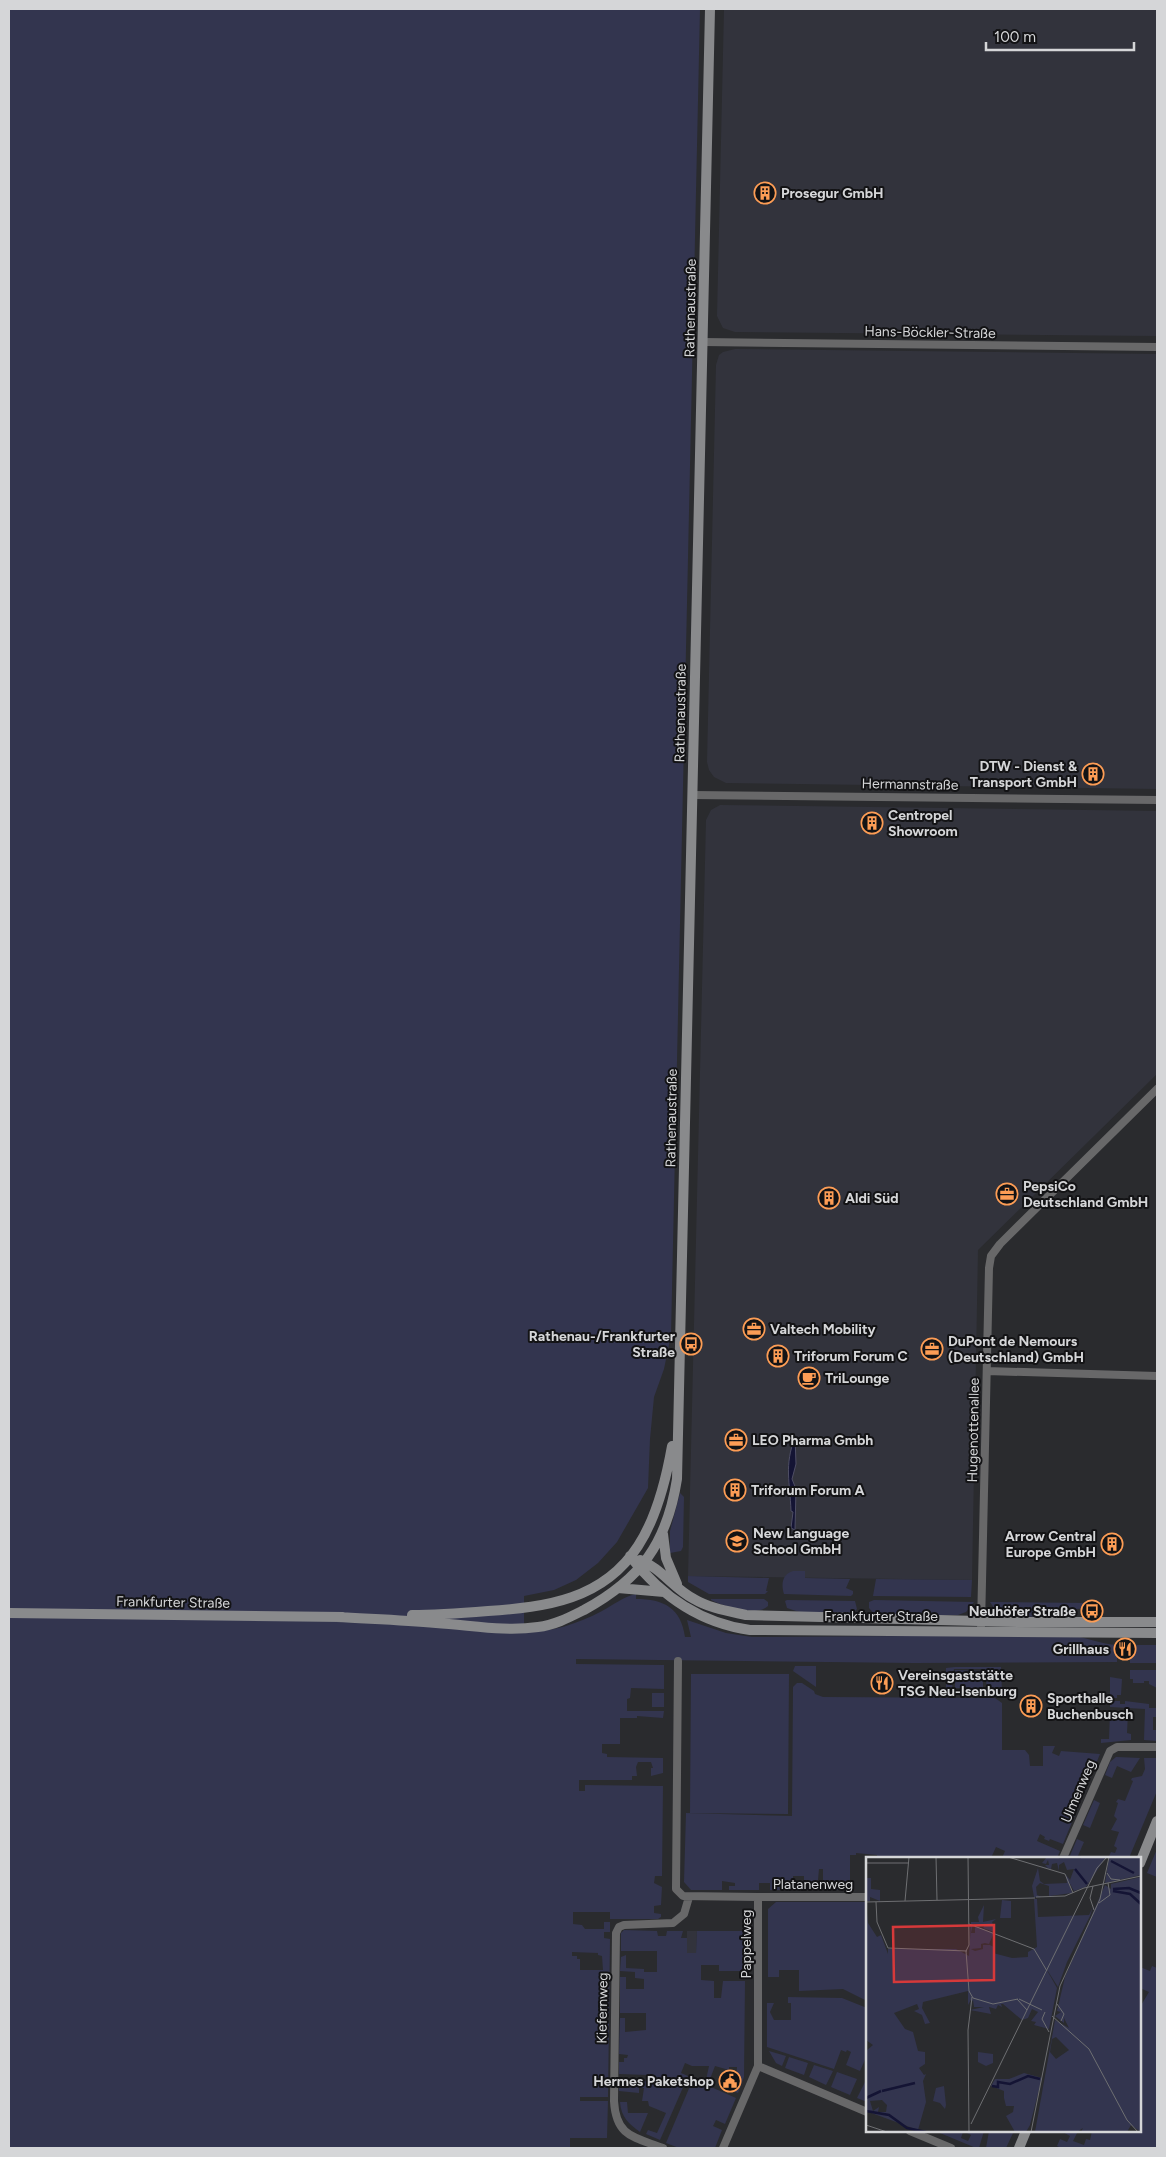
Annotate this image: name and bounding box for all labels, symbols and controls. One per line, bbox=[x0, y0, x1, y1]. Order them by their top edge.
scale bar bbox=[986, 20, 1134, 52]
text: 100 m bbox=[994, 28, 1036, 46]
building icon: Prosegur GmbH bbox=[753, 181, 777, 205]
place label: Prosegur GmbH bbox=[781, 185, 884, 202]
street label: Rathenaustraße bbox=[681, 258, 700, 357]
street label: Hans-Böckler-Straße bbox=[864, 323, 996, 342]
street label: Rathenaustraße bbox=[671, 663, 690, 762]
place label: DTW - Dienst & Transport GmbH bbox=[970, 758, 1078, 791]
building icon: DTW - Dienst & Transport GmbH bbox=[1081, 762, 1105, 786]
street label: Hermannstraße bbox=[861, 775, 959, 794]
place label: Centropel Showroom bbox=[888, 807, 958, 840]
building icon: Centropel Showroom bbox=[860, 811, 884, 835]
street label: Rathenaustraße bbox=[662, 1068, 681, 1167]
place label: PepsiCo Deutschland GmbH bbox=[1023, 1178, 1148, 1211]
office icon: PepsiCo Deutschland GmbH bbox=[995, 1182, 1019, 1206]
building icon: Aldi Süd bbox=[817, 1186, 841, 1210]
place label: Aldi Süd bbox=[845, 1190, 899, 1207]
office icon: Valtech Mobility bbox=[742, 1317, 766, 1341]
place label: Valtech Mobility bbox=[770, 1321, 877, 1338]
place label: Rathenau-/Frankfurter Straße bbox=[529, 1328, 676, 1361]
bus stop icon: Rathenau-/Frankfurter Straße bbox=[679, 1332, 703, 1356]
place label: DuPont de Nemours (Deutschland) GmbH bbox=[948, 1333, 1084, 1366]
office icon: DuPont de Nemours (Deutschland) GmbH bbox=[920, 1337, 944, 1361]
building icon: Triforum Forum C bbox=[766, 1344, 790, 1368]
place label: Triforum Forum C bbox=[794, 1348, 908, 1365]
cafe icon: TriLounge bbox=[797, 1366, 821, 1390]
place label: TriLounge bbox=[825, 1370, 890, 1387]
street label: Hugenottenallee bbox=[964, 1377, 983, 1483]
office icon: LEO Pharma Gmbh bbox=[724, 1428, 748, 1452]
place label: LEO Pharma Gmbh bbox=[752, 1432, 873, 1449]
building icon: Triforum Forum A bbox=[723, 1478, 747, 1502]
place label: Triforum Forum A bbox=[751, 1482, 864, 1499]
place label: New Language School GmbH bbox=[753, 1525, 849, 1558]
place label: Arrow Central Europe GmbH bbox=[1005, 1528, 1096, 1561]
school or university icon: New Language School GmbH bbox=[725, 1529, 749, 1553]
building icon: Arrow Central Europe GmbH bbox=[1100, 1532, 1124, 1556]
street label: Frankfurter Straße bbox=[116, 1593, 231, 1612]
bus stop icon: Neuhöfer Straße bbox=[1080, 1599, 1104, 1623]
place label: Neuhöfer Straße bbox=[969, 1603, 1076, 1620]
street label: Frankfurter Straße bbox=[824, 1608, 938, 1625]
restaurant icon: Grillhaus bbox=[1113, 1637, 1137, 1661]
place label: Grillhaus bbox=[1053, 1641, 1109, 1658]
place label: Vereinsgaststätte TSG Neu-Isenburg bbox=[898, 1667, 1017, 1700]
restaurant icon: Vereinsgaststätte TSG Neu-Isenburg bbox=[870, 1671, 894, 1695]
place label: Sporthalle Buchenbusch bbox=[1047, 1690, 1133, 1723]
building icon: Sporthalle Buchenbusch bbox=[1019, 1694, 1043, 1718]
street label: Ulmenweg bbox=[1058, 1757, 1099, 1825]
inset map bbox=[866, 1857, 1141, 2132]
street label: Platanenweg bbox=[773, 1876, 853, 1893]
street label: Pappelweg bbox=[738, 1909, 755, 1979]
street label: Kiefernweg bbox=[593, 1972, 612, 2044]
public building icon: Hermes Paketshop bbox=[718, 2069, 742, 2093]
place label: Hermes Paketshop bbox=[593, 2073, 714, 2090]

